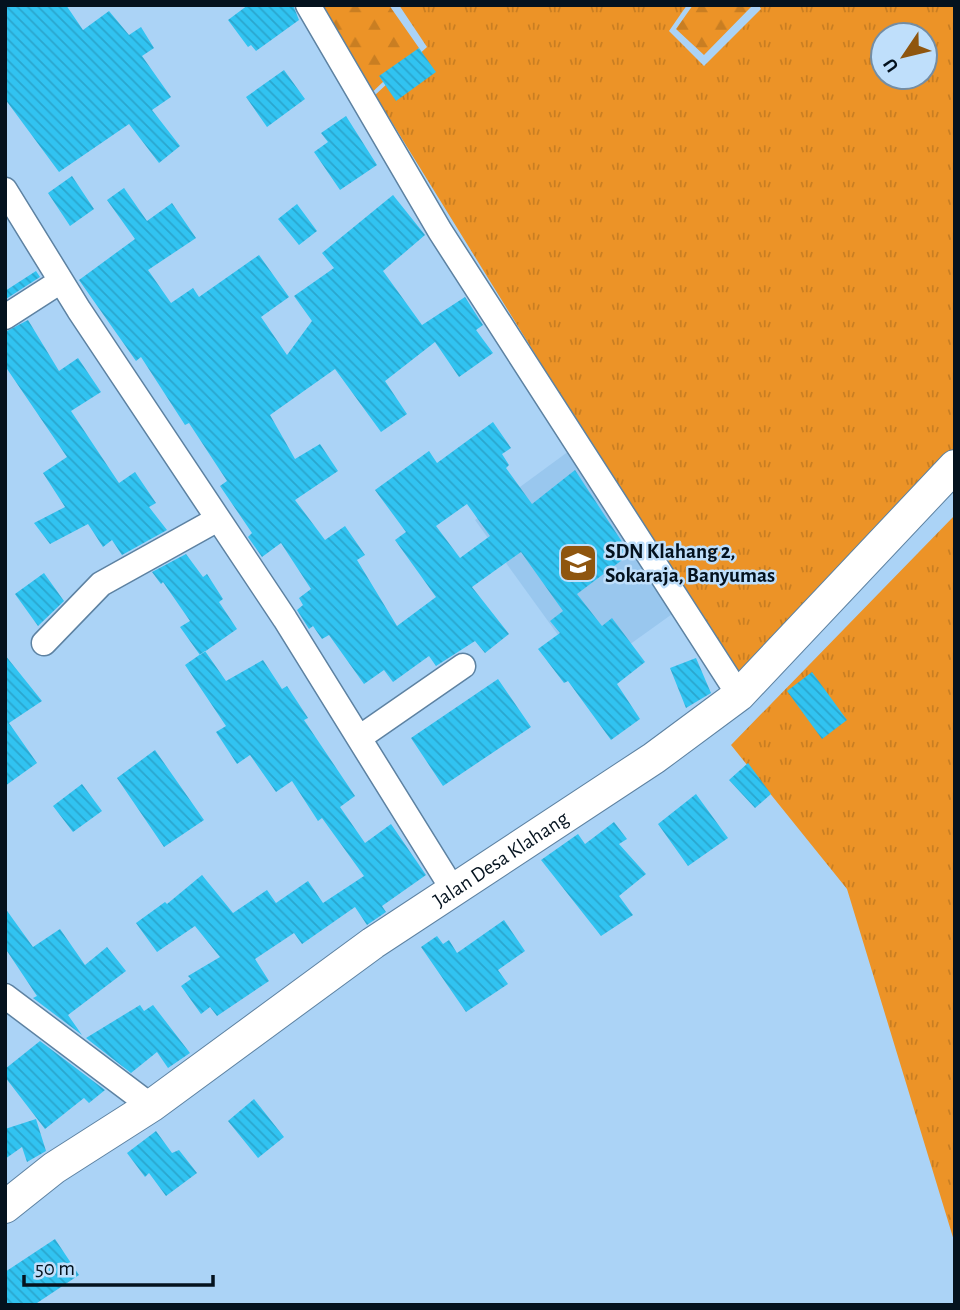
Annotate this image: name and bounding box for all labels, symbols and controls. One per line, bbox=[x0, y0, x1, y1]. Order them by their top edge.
north arrow bbox=[869, 21, 939, 91]
text: U bbox=[880, 54, 903, 75]
place label: SDN Klahang 2, Sokaraja, Banyumas bbox=[605, 541, 775, 586]
school or university icon: SDN Klahang 2, Sokaraja, Banyumas bbox=[557, 542, 599, 584]
street label: Jalan Desa Klahang bbox=[430, 807, 573, 911]
scale bar bbox=[24, 1244, 214, 1288]
text: 50 m bbox=[35, 1258, 75, 1279]

